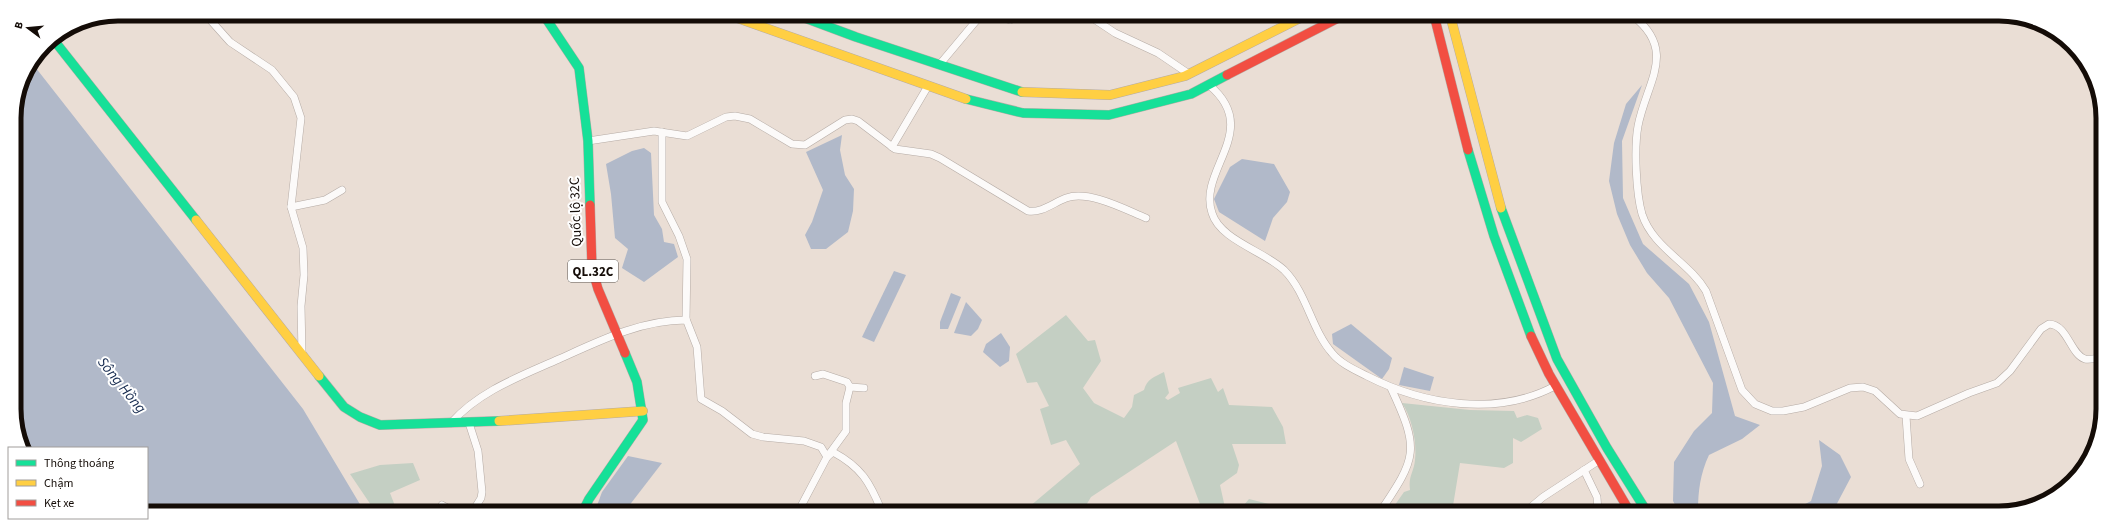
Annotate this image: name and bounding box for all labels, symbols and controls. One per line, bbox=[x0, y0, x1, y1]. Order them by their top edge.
north arrow bbox=[8, 8, 48, 48]
text: B bbox=[11, 20, 27, 31]
street label: Quốc lộ 32C bbox=[565, 177, 587, 247]
road number: QL.32C bbox=[568, 260, 618, 282]
water label: Sông Hồng bbox=[92, 353, 151, 418]
legend bbox=[8, 447, 148, 519]
text: Thông thoáng bbox=[44, 455, 114, 472]
text: Chậm bbox=[44, 475, 73, 492]
text: Kẹt xe bbox=[44, 495, 74, 512]

